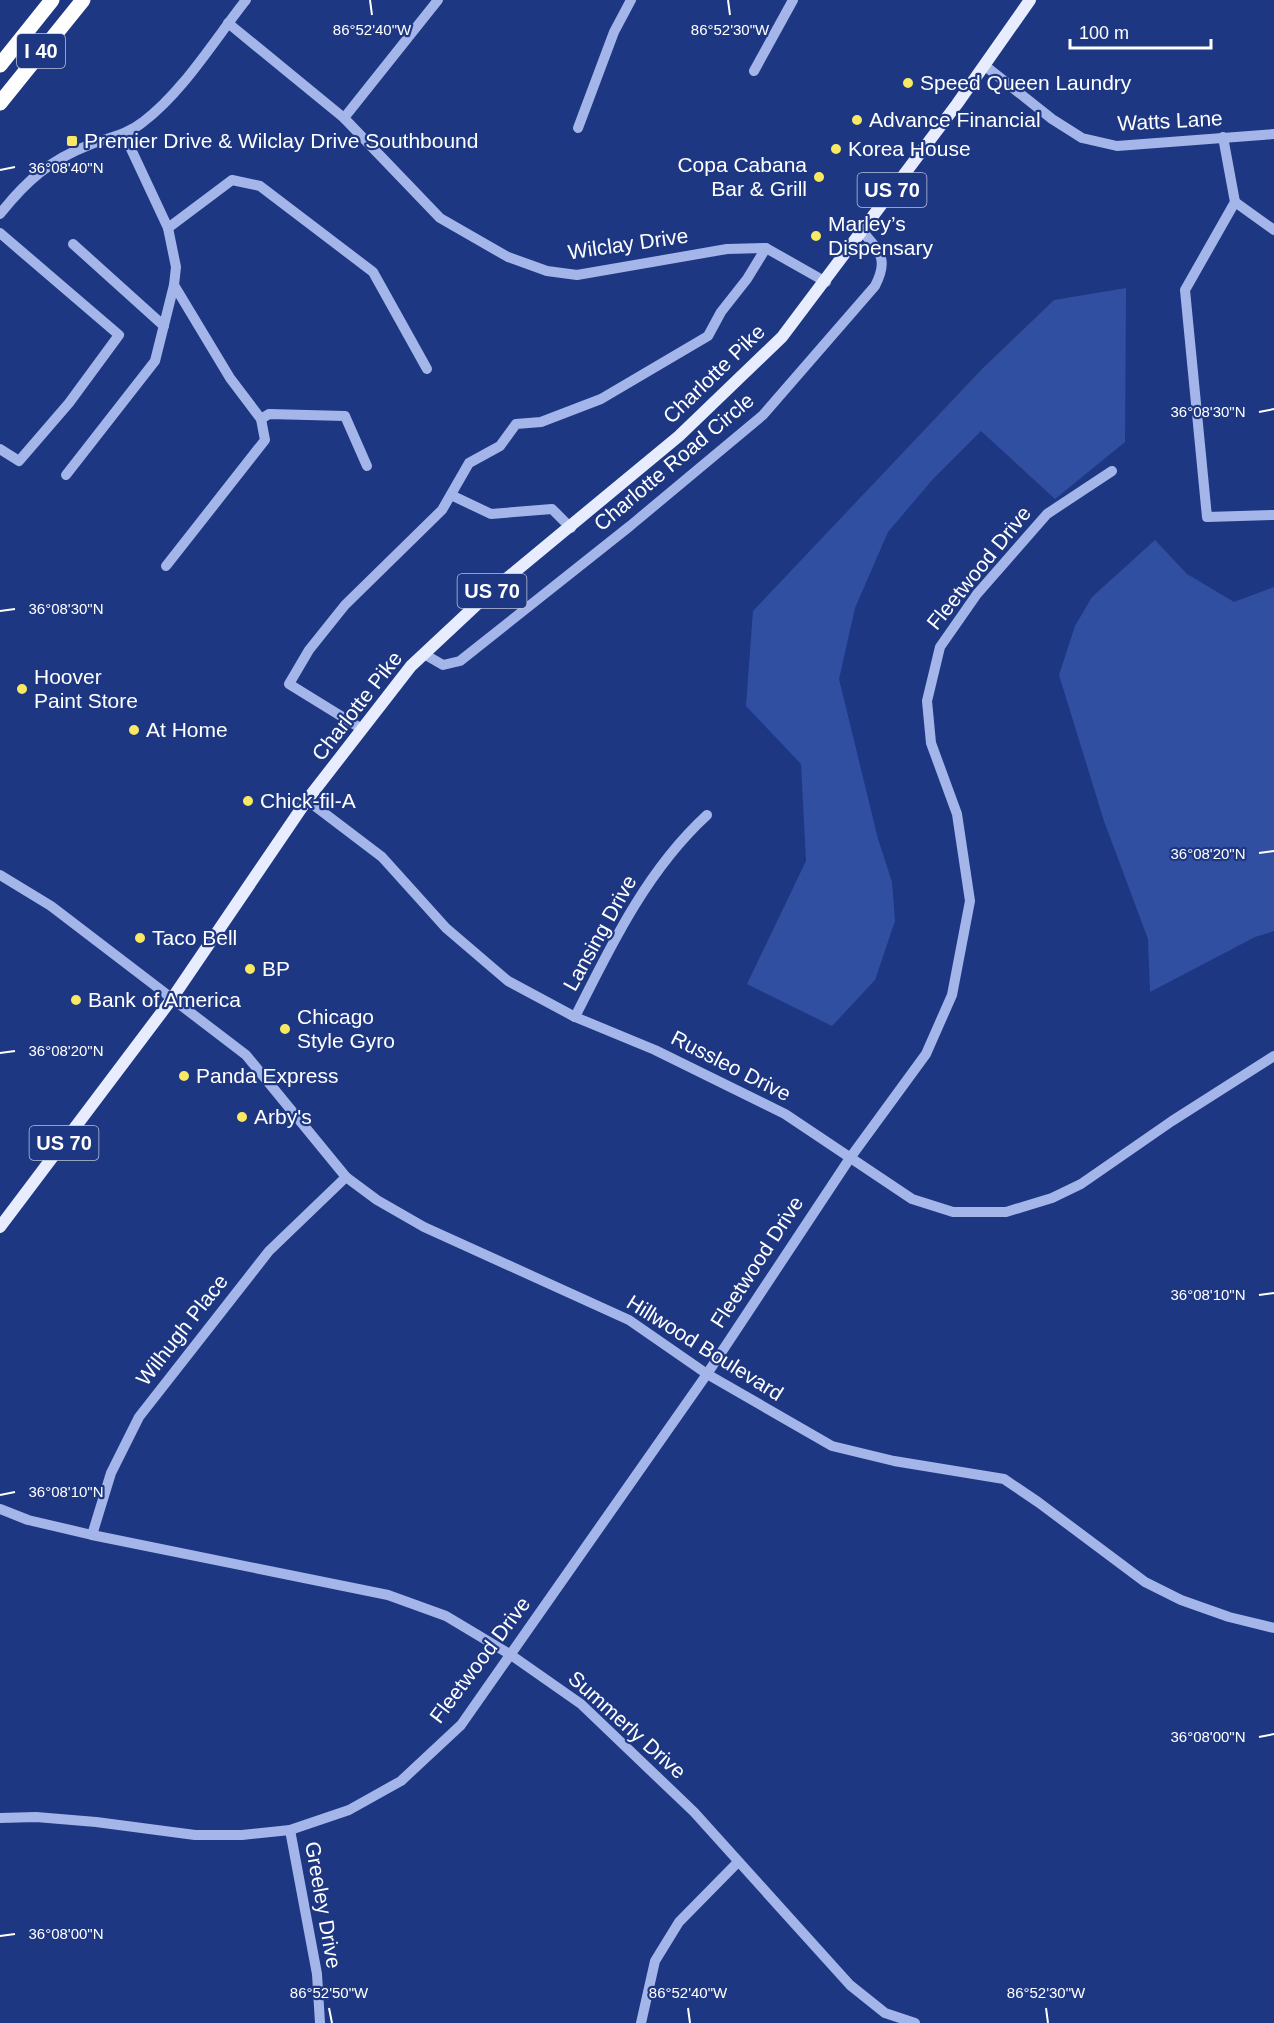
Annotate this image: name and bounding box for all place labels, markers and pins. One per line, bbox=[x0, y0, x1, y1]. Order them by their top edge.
place label: Speed Queen Laundry bbox=[920, 71, 1132, 94]
marker: Speed Queen Laundry bbox=[901, 76, 915, 90]
place label: Advance Financial bbox=[869, 108, 1041, 131]
marker: Advance Financial bbox=[850, 113, 864, 127]
place label: Premier Drive & Wilclay Drive Southbound bbox=[84, 129, 478, 152]
marker: Premier Drive & Wilclay Drive Southbound bbox=[65, 134, 79, 148]
place label: Korea House bbox=[848, 137, 971, 160]
marker: Korea House bbox=[829, 142, 843, 156]
place label: Copa Cabana Bar & Grill bbox=[677, 153, 807, 200]
marker: Copa Cabana Bar & Grill bbox=[812, 170, 826, 184]
place label: Marley’s Dispensary bbox=[828, 212, 934, 259]
marker: Marley’s Dispensary bbox=[809, 229, 823, 243]
place label: Hoover Paint Store bbox=[34, 665, 138, 712]
marker: Hoover Paint Store bbox=[15, 682, 29, 696]
place label: At Home bbox=[146, 718, 228, 741]
marker: At Home bbox=[127, 723, 141, 737]
place label: Chick-fil-A bbox=[260, 789, 356, 812]
marker: Chick-fil-A bbox=[241, 794, 255, 808]
place label: Taco Bell bbox=[152, 926, 237, 949]
marker: Taco Bell bbox=[133, 931, 147, 945]
place label: BP bbox=[262, 957, 290, 980]
marker: BP bbox=[243, 962, 257, 976]
place label: Bank of America bbox=[88, 988, 241, 1011]
marker: Bank of America bbox=[69, 993, 83, 1007]
place label: Chicago Style Gyro bbox=[297, 1005, 395, 1052]
marker: Chicago Style Gyro bbox=[278, 1022, 292, 1036]
place label: Panda Express bbox=[196, 1064, 338, 1087]
marker: Panda Express bbox=[177, 1069, 191, 1083]
place label: Arby's bbox=[254, 1105, 312, 1128]
marker: Arby's bbox=[235, 1110, 249, 1124]

